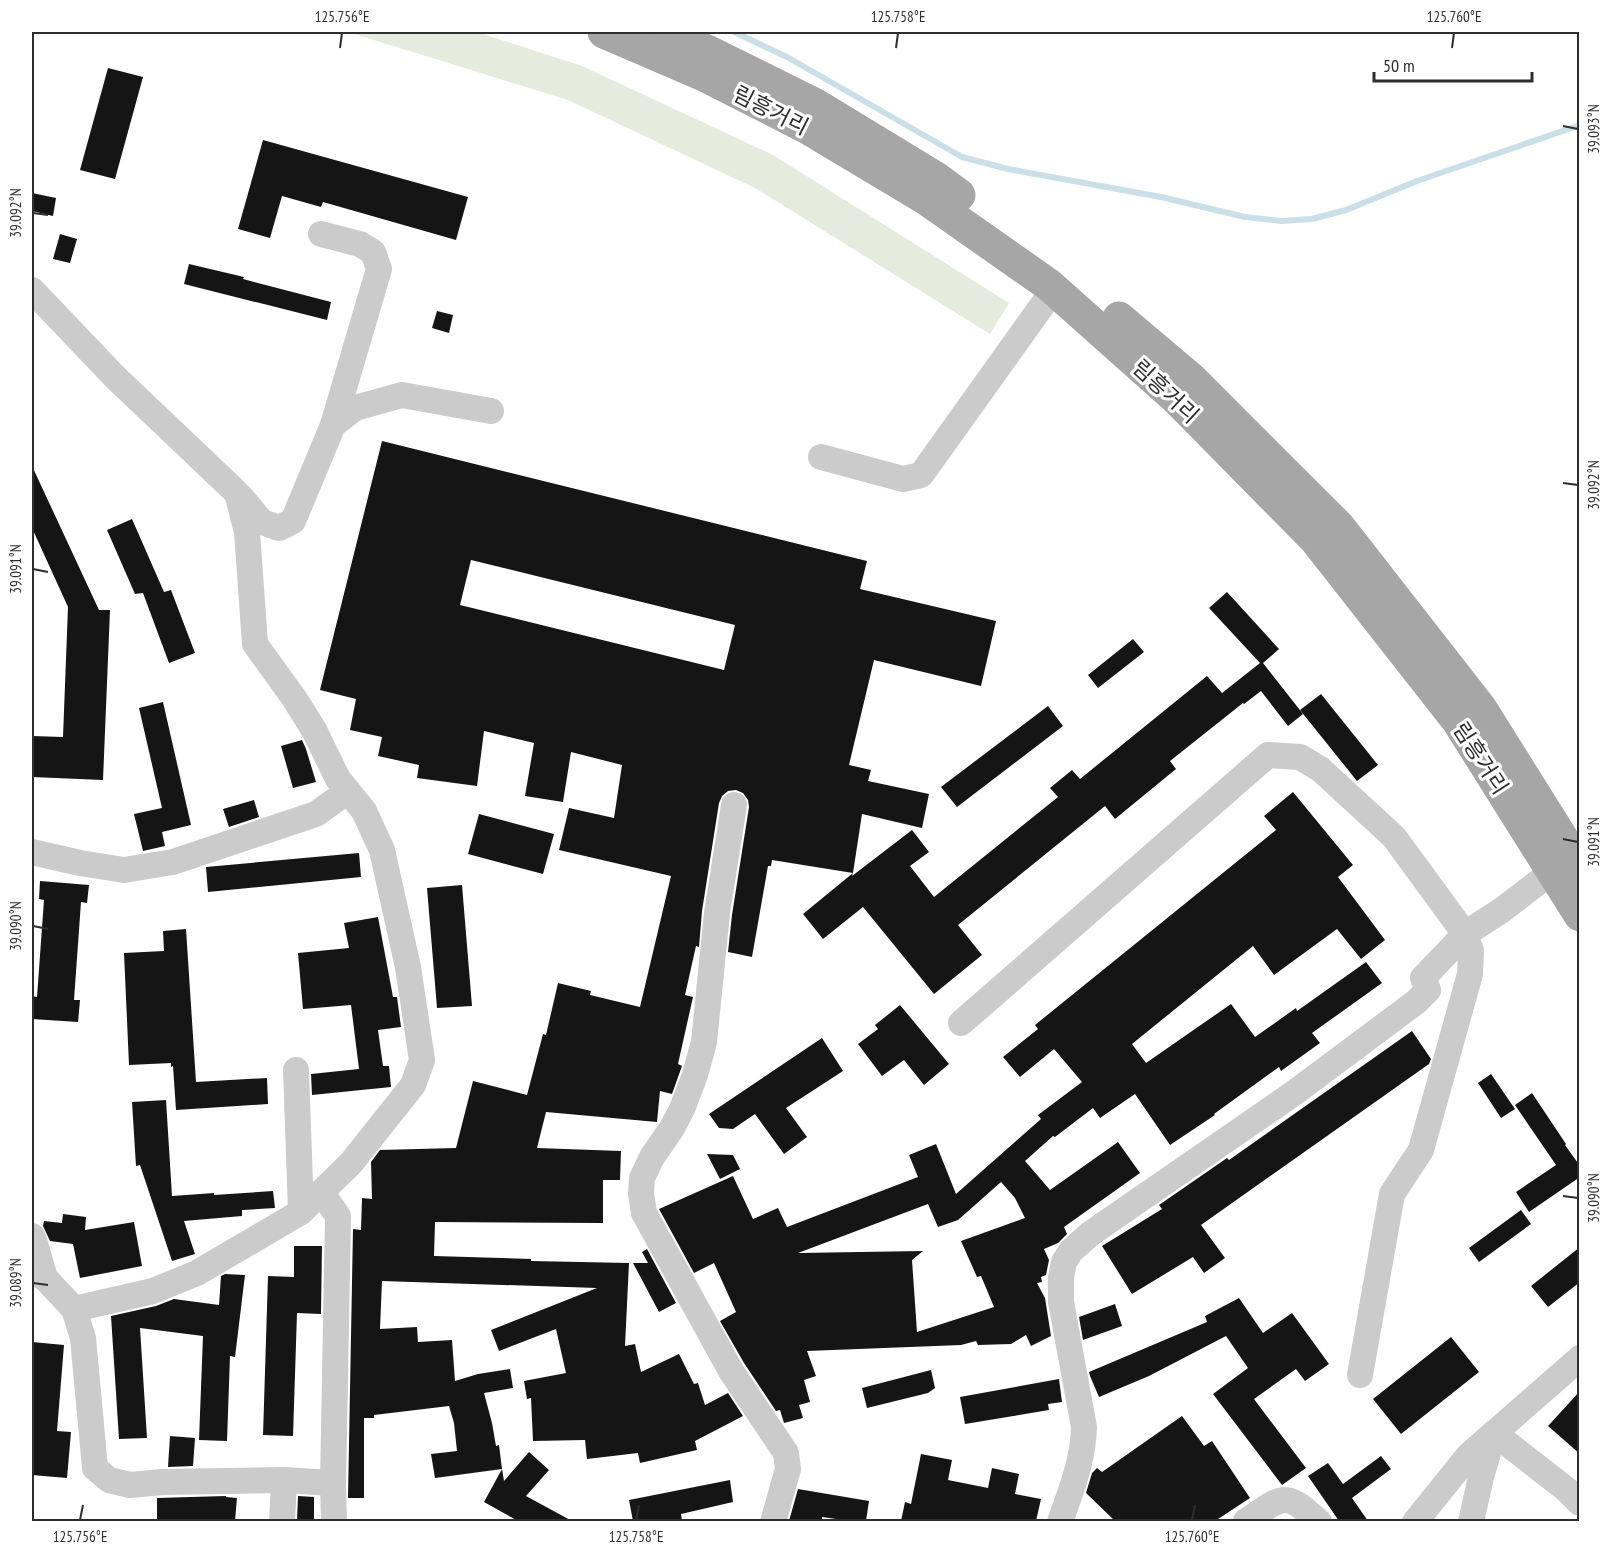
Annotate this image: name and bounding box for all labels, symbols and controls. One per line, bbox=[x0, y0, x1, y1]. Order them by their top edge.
text: 125.756°E bbox=[315, 7, 369, 26]
text: 125.758°E bbox=[871, 7, 925, 26]
text: 125.760°E bbox=[1427, 7, 1481, 26]
scale bar bbox=[1374, 45, 1532, 83]
text: 50 m bbox=[1383, 54, 1415, 77]
street label: 림흥거리 bbox=[729, 79, 813, 141]
text: 39.093°N bbox=[1584, 104, 1603, 154]
text: 39.092°N bbox=[6, 188, 25, 238]
street label: 림흥거리 bbox=[1127, 353, 1205, 429]
text: 39.092°N bbox=[1584, 460, 1603, 510]
text: 39.091°N bbox=[6, 544, 25, 594]
street label: 림흥거리 bbox=[1447, 716, 1515, 800]
text: 39.091°N bbox=[1584, 817, 1603, 867]
text: 39.090°N bbox=[6, 901, 25, 951]
text: 39.090°N bbox=[1584, 1173, 1603, 1223]
text: 39.089°N bbox=[6, 1258, 25, 1308]
text: 125.756°E bbox=[53, 1527, 107, 1546]
text: 125.758°E bbox=[609, 1527, 663, 1546]
text: 125.760°E bbox=[1165, 1527, 1219, 1546]

